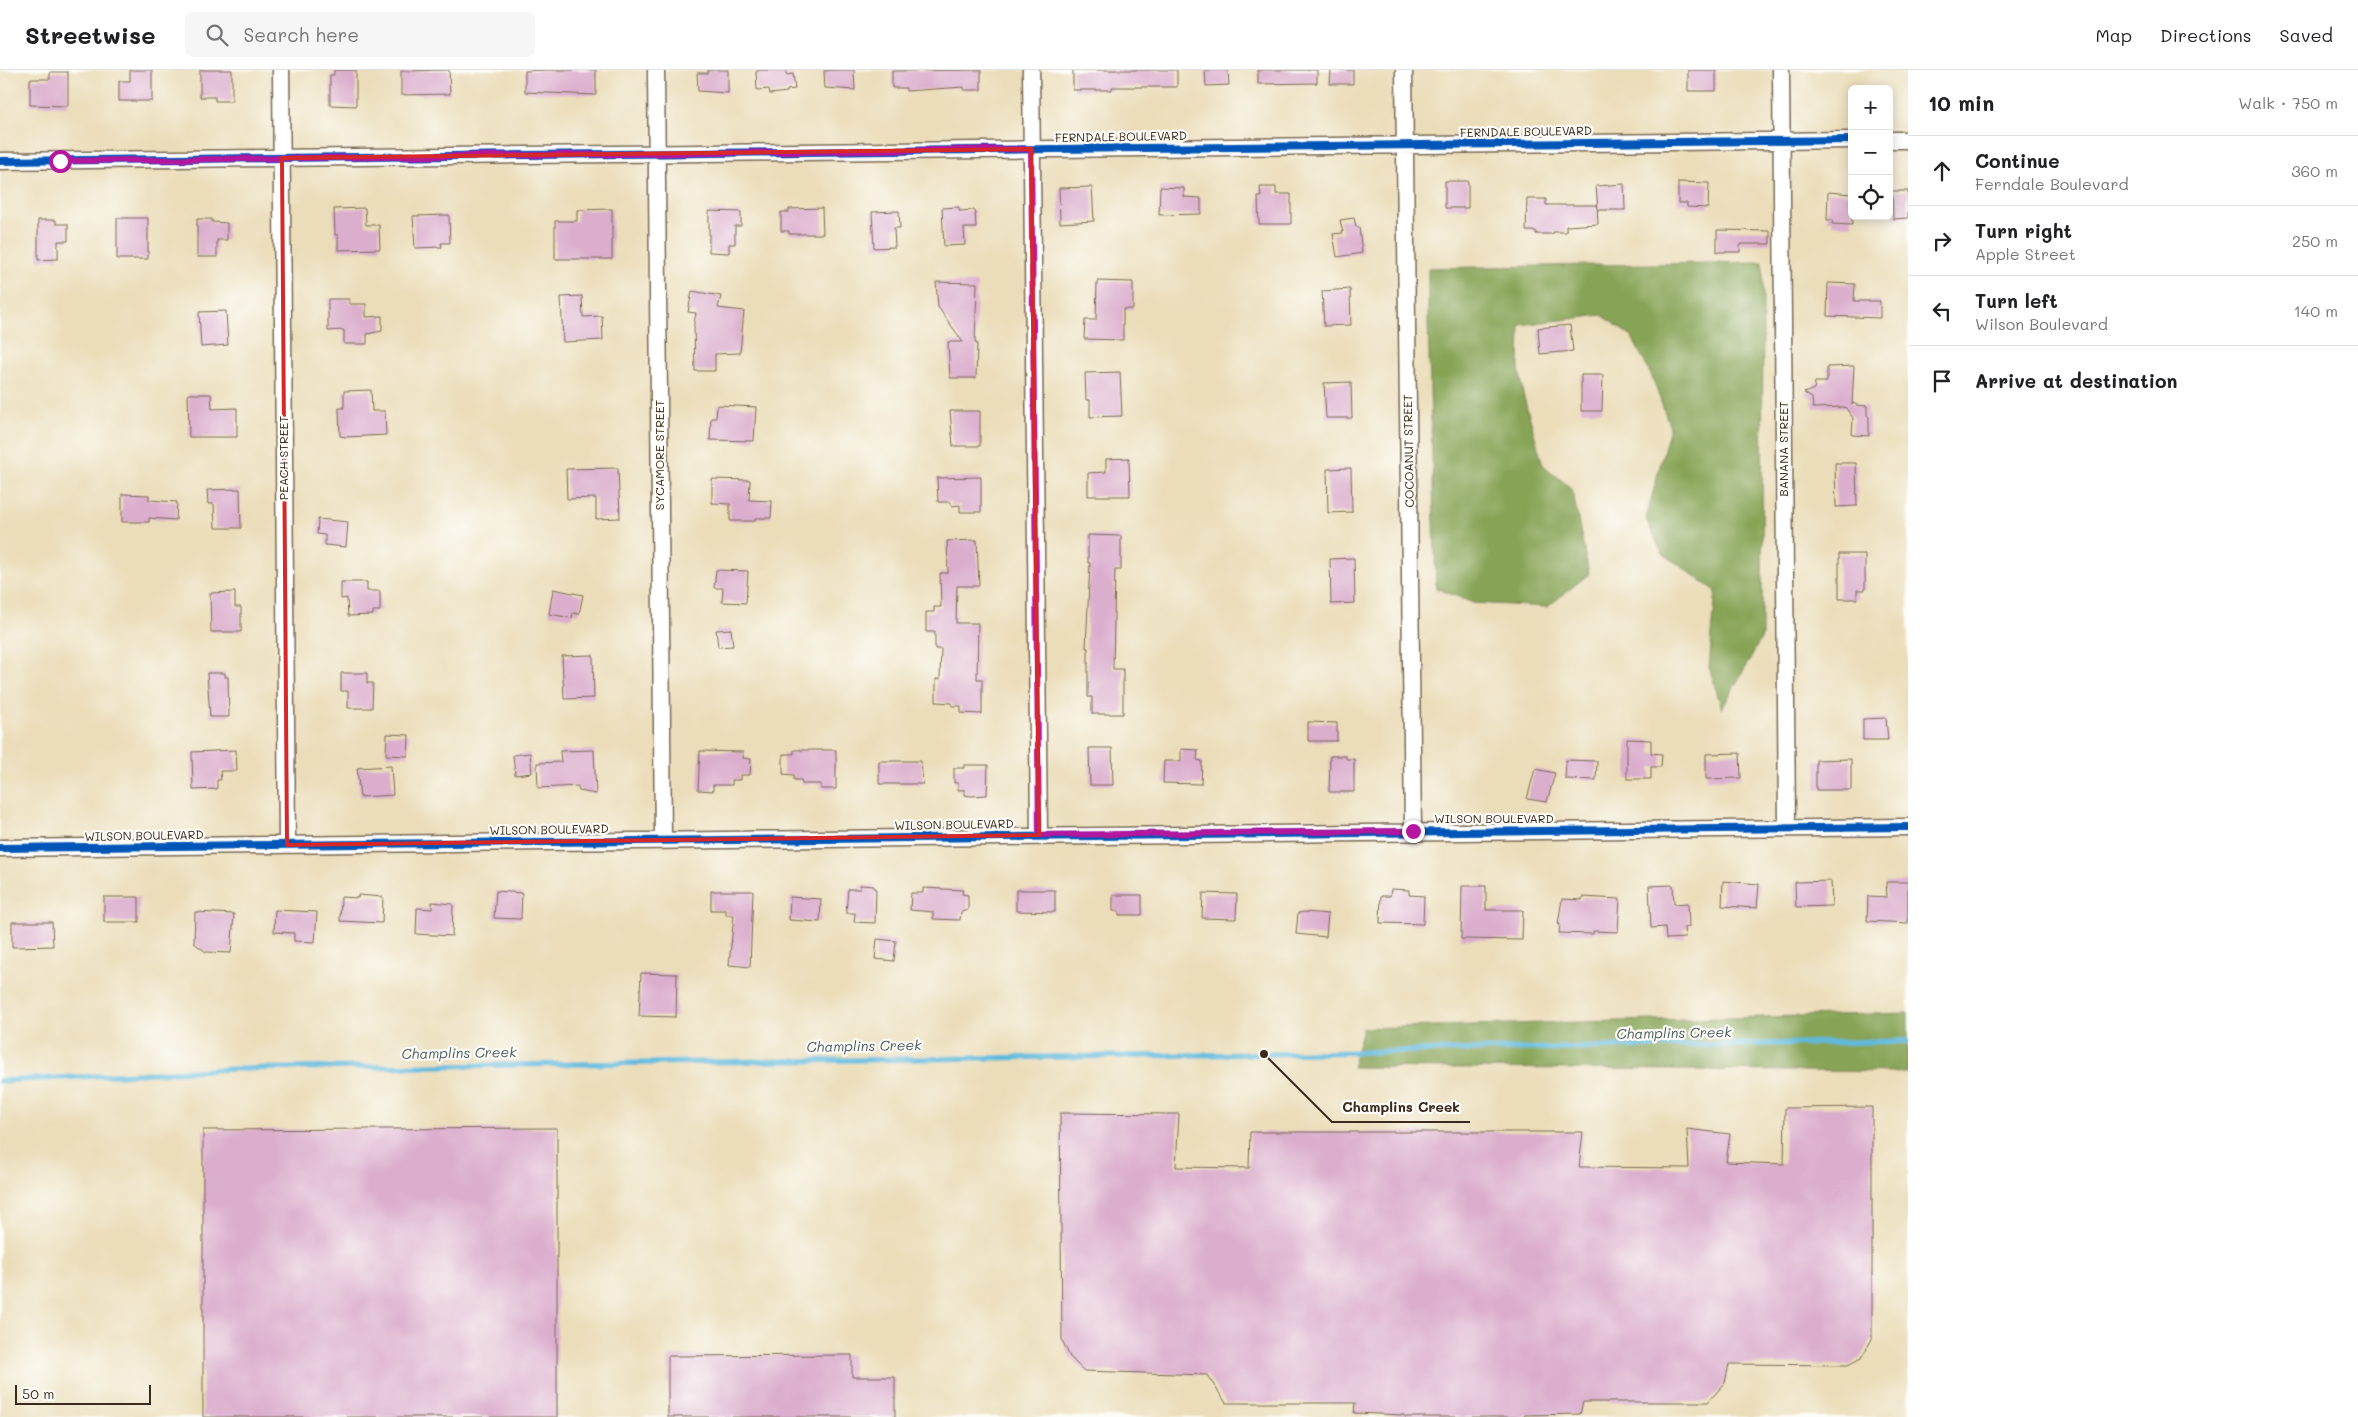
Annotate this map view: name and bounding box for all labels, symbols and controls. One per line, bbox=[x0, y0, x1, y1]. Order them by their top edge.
search box bbox=[185, 12, 535, 57]
text: Streetwise bbox=[25, 19, 155, 50]
icon: search bbox=[203, 21, 231, 49]
text: Search here bbox=[243, 22, 359, 47]
text: Map bbox=[2095, 23, 2132, 47]
text: Directions bbox=[2160, 23, 2252, 47]
text: Saved bbox=[2280, 23, 2333, 47]
map controls bbox=[1848, 85, 1893, 220]
button: + bbox=[1848, 85, 1893, 130]
text: 10 min bbox=[1928, 89, 1994, 116]
text: Walk · 750 m bbox=[2238, 92, 2338, 113]
street label: FERNDALE BOULEVARD bbox=[1460, 122, 1592, 140]
street label: FERNDALE BOULEVARD bbox=[1055, 127, 1187, 145]
button: − bbox=[1848, 130, 1893, 175]
text: Continue bbox=[1975, 148, 2060, 173]
route start bbox=[49, 150, 72, 173]
icon: ahead bbox=[1928, 157, 1956, 185]
text: 360 m bbox=[2291, 160, 2338, 181]
text: Ferndale Boulevard bbox=[1975, 173, 2129, 194]
button: locate bbox=[1848, 175, 1893, 220]
text: Turn right bbox=[1975, 218, 2072, 243]
icon: right bbox=[1928, 227, 1956, 255]
text: 250 m bbox=[2292, 230, 2338, 251]
text: Apple Street bbox=[1975, 243, 2076, 264]
text: Turn left bbox=[1975, 288, 2058, 313]
icon: left bbox=[1928, 297, 1956, 325]
text: 140 m bbox=[2294, 300, 2338, 321]
text: Wilson Boulevard bbox=[1975, 313, 2108, 334]
icon: arrive bbox=[1928, 367, 1956, 395]
text: Arrive at destination bbox=[1975, 368, 2178, 393]
street label: COCOANUT STREET bbox=[1399, 394, 1417, 508]
street label: SYCAMORE STREET bbox=[651, 399, 667, 510]
street label: BANANA STREET bbox=[1775, 401, 1791, 497]
street label: PEACH STREET bbox=[275, 416, 291, 500]
street label: WILSON BOULEVARD bbox=[1434, 810, 1554, 826]
street label: WILSON BOULEVARD bbox=[894, 815, 1014, 833]
street label: WILSON BOULEVARD bbox=[489, 820, 609, 838]
route end bbox=[1402, 820, 1425, 843]
street label: WILSON BOULEVARD bbox=[84, 826, 204, 844]
water label: Champlins Creek bbox=[1616, 1022, 1732, 1043]
water label: Champlins Creek bbox=[806, 1035, 922, 1056]
water label: Champlins Creek bbox=[401, 1042, 517, 1063]
callout: Champlins Creek bbox=[1332, 1093, 1470, 1122]
text: Champlins Creek bbox=[1342, 1097, 1460, 1116]
scale bar bbox=[15, 1382, 151, 1405]
text: 50 m bbox=[22, 1384, 54, 1403]

